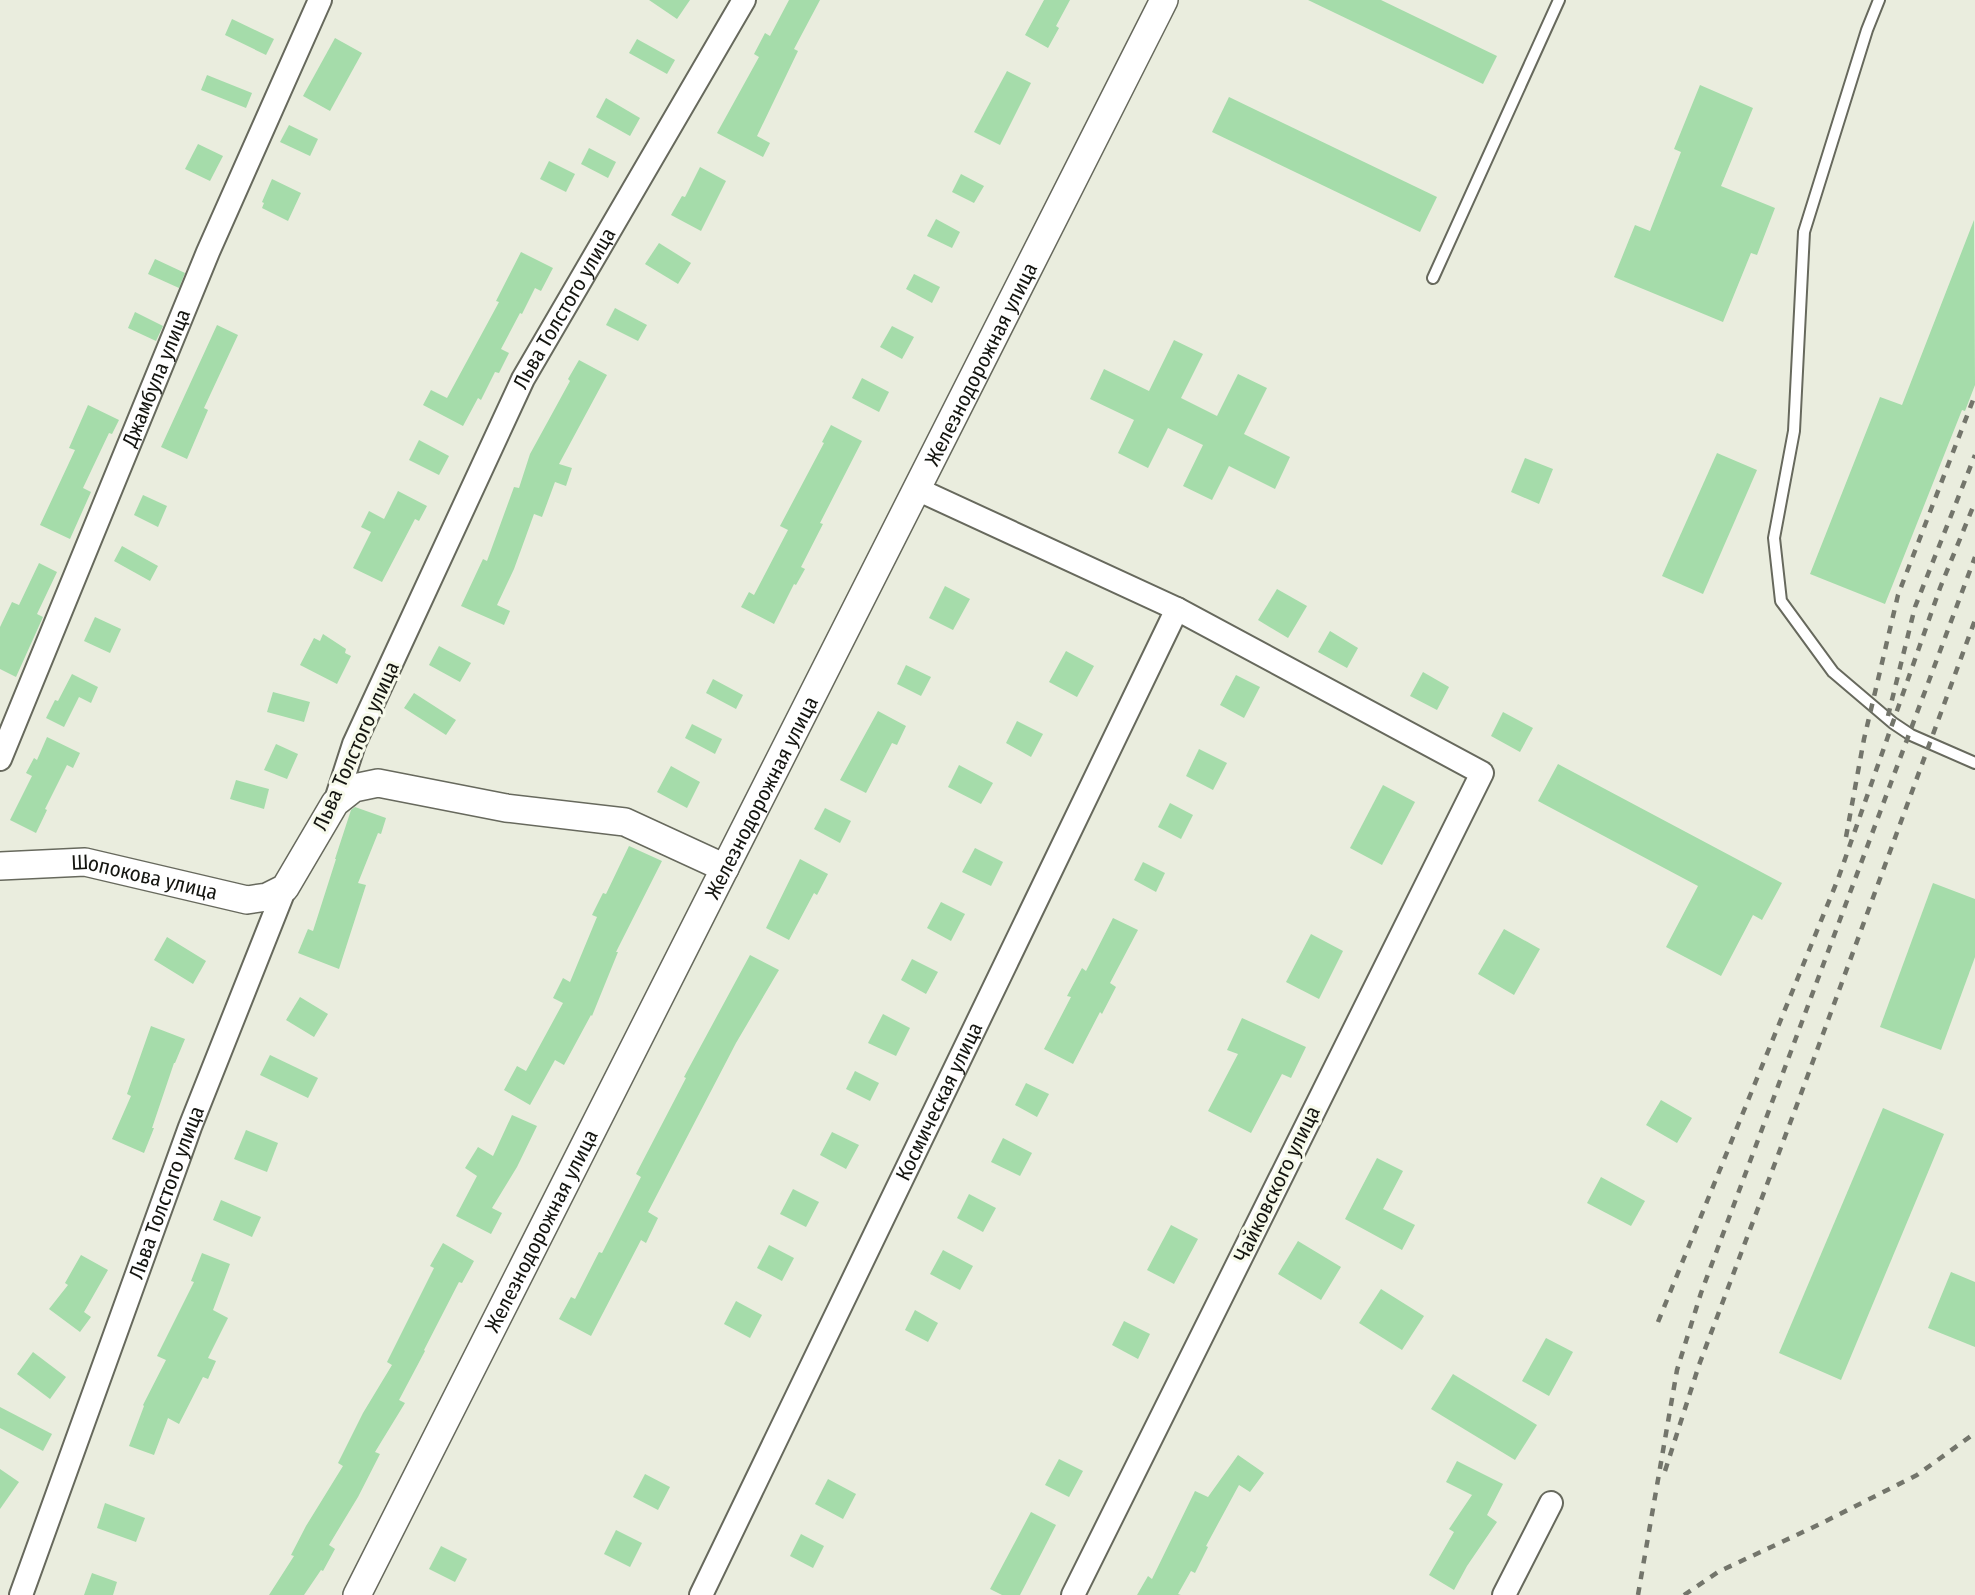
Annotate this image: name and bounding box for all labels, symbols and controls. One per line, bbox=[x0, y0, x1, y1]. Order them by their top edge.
street label: Льва Толстого улица bbox=[507, 223, 621, 393]
street label: Железнодорожная улица bbox=[919, 258, 1043, 470]
street label: Джамбула улица bbox=[116, 305, 196, 451]
street label: Льва Толстого улица bbox=[307, 658, 405, 834]
street label: Железнодорожная улица bbox=[699, 692, 824, 904]
street label: Шопокова улица bbox=[71, 849, 220, 906]
street label: Космическая улица bbox=[890, 1018, 988, 1185]
street label: Льва Толстого улица bbox=[123, 1102, 210, 1283]
street label: Чайковского улица bbox=[1228, 1102, 1326, 1266]
street label: Железнодорожная улица bbox=[479, 1125, 604, 1337]

